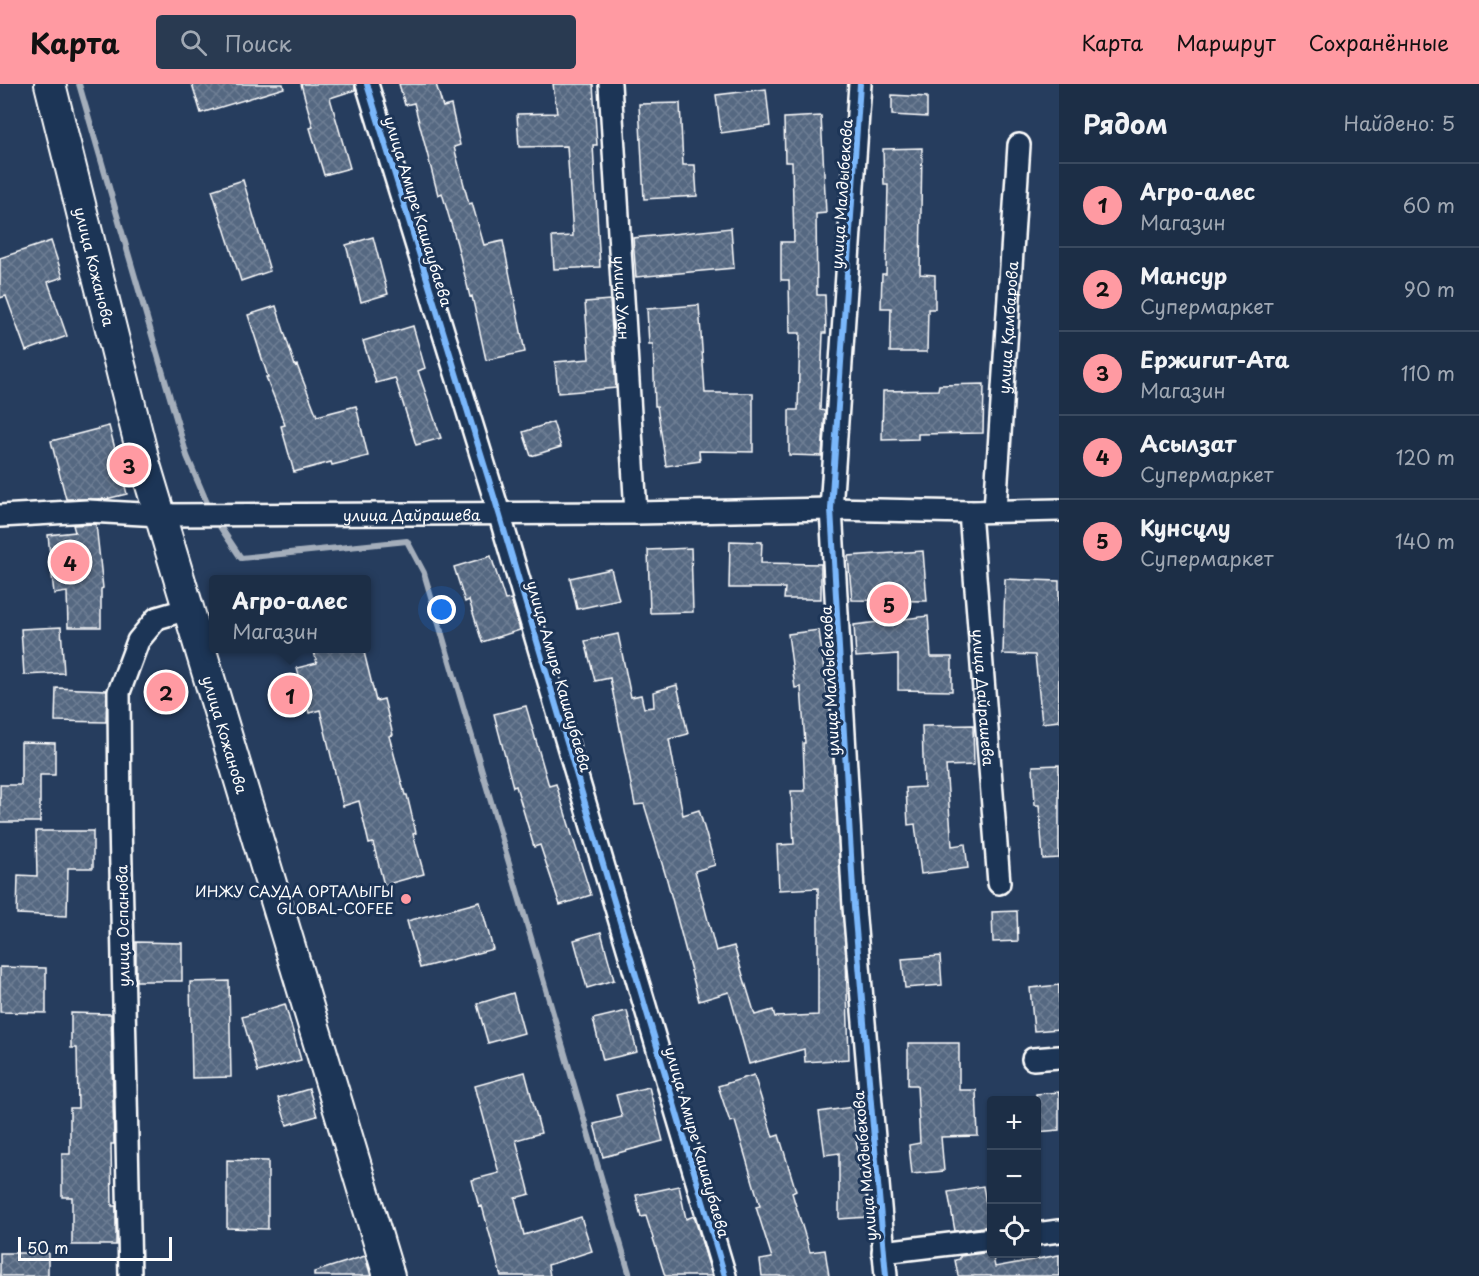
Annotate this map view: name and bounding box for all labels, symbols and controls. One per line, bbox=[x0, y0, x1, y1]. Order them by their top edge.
search box bbox=[156, 15, 576, 69]
text: Карта bbox=[30, 21, 120, 64]
icon: search bbox=[177, 26, 210, 59]
text: Поиск bbox=[225, 26, 292, 59]
text: Карта bbox=[1082, 26, 1143, 58]
text: Маршрут bbox=[1176, 26, 1276, 58]
text: Сохранённые bbox=[1309, 26, 1449, 58]
text: Рядом bbox=[1083, 104, 1168, 143]
text: Найдено: 5 bbox=[1344, 108, 1455, 138]
street label: улица Амире Кашаубаева bbox=[379, 113, 459, 310]
street label: улица Малдыбекова bbox=[824, 117, 858, 270]
text: Агро-алес bbox=[1140, 174, 1255, 207]
text: 1 bbox=[1098, 190, 1107, 220]
text: 60 m bbox=[1403, 190, 1455, 220]
street label: улица Кожанова bbox=[70, 204, 122, 329]
text: Магазин bbox=[1140, 207, 1226, 237]
street label: улица Улан bbox=[609, 255, 637, 340]
text: Мансур bbox=[1140, 258, 1227, 291]
street label: улица Қамбарова bbox=[991, 260, 1023, 395]
text: 2 bbox=[1095, 274, 1110, 304]
text: 90 m bbox=[1404, 274, 1455, 304]
text: Супермаркет bbox=[1140, 291, 1273, 321]
text: Ержигит-Ата bbox=[1140, 342, 1289, 375]
text: 3 bbox=[1096, 358, 1109, 388]
text: 110 m bbox=[1401, 358, 1455, 388]
text: Магазин bbox=[1140, 375, 1226, 405]
text: Асылзат bbox=[1140, 426, 1236, 459]
pin: 3 bbox=[110, 442, 148, 488]
text: 4 bbox=[1096, 442, 1109, 472]
text: 120 m bbox=[1396, 442, 1455, 472]
text: Супермаркет bbox=[1140, 459, 1273, 489]
street label: улица Дайрашева bbox=[343, 502, 481, 526]
text: Кунсұлу bbox=[1140, 510, 1231, 543]
text: 5 bbox=[1096, 526, 1109, 556]
text: 140 m bbox=[1395, 526, 1455, 556]
pin: 4 bbox=[50, 540, 90, 584]
text: Супермаркет bbox=[1140, 543, 1273, 573]
popup bbox=[209, 575, 371, 653]
street label: улица Амире Кашаубаева bbox=[522, 578, 599, 775]
pin: 5 bbox=[870, 582, 908, 626]
text: Агро-алес bbox=[232, 583, 348, 616]
your location bbox=[427, 595, 456, 624]
street label: улица Малдыбекова bbox=[814, 605, 844, 757]
text: Магазин bbox=[232, 616, 318, 646]
street label: улица Дайрашева bbox=[968, 628, 1001, 767]
pin: 2 bbox=[146, 670, 186, 714]
pin: 1 bbox=[270, 672, 310, 718]
street label: улица Кожанова bbox=[197, 673, 255, 797]
street label: улица Оспанова bbox=[109, 864, 135, 987]
place label: ИНЖУ САУДА ОРТАЛЫГЫ GLOBAL-COFEE bbox=[195, 879, 394, 919]
marker: ИНЖУ САУДА ОРТАЛЫГЫ GLOBAL-COFEE bbox=[399, 892, 413, 906]
street label: улица Амире Кашаубаева bbox=[660, 1044, 737, 1241]
street label: улица Малдыбекова bbox=[846, 1089, 882, 1242]
map controls bbox=[987, 1096, 1041, 1258]
button: + bbox=[987, 1096, 1041, 1150]
button: − bbox=[987, 1150, 1041, 1204]
button: locate bbox=[987, 1204, 1041, 1258]
scale bar bbox=[18, 1234, 172, 1262]
text: 50 m bbox=[27, 1235, 68, 1259]

